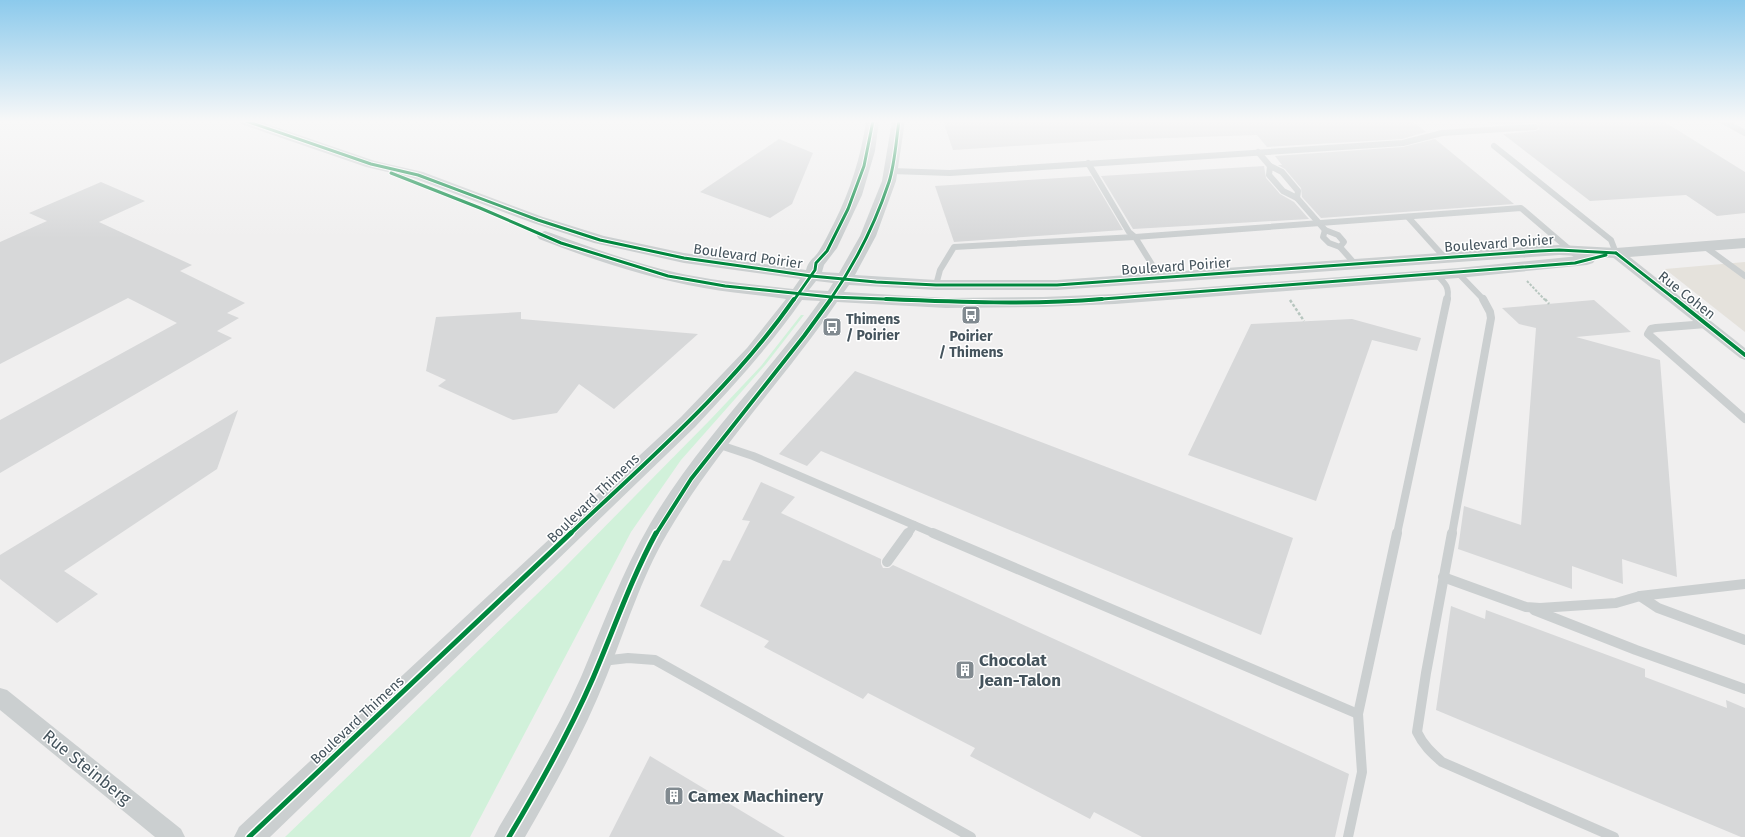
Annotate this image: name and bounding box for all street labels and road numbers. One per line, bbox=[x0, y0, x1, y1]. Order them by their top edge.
street label: Boulevard Poirier bbox=[1444, 231, 1555, 256]
street label: Boulevard Poirier bbox=[692, 240, 804, 273]
street label: Boulevard Poirier bbox=[1121, 254, 1232, 279]
street label: Rue Cohen bbox=[1655, 268, 1719, 323]
street label: Boulevard Thimens bbox=[544, 450, 643, 547]
street label: Boulevard Thimens bbox=[307, 672, 408, 768]
street label: Rue Steinberg bbox=[38, 725, 135, 810]

